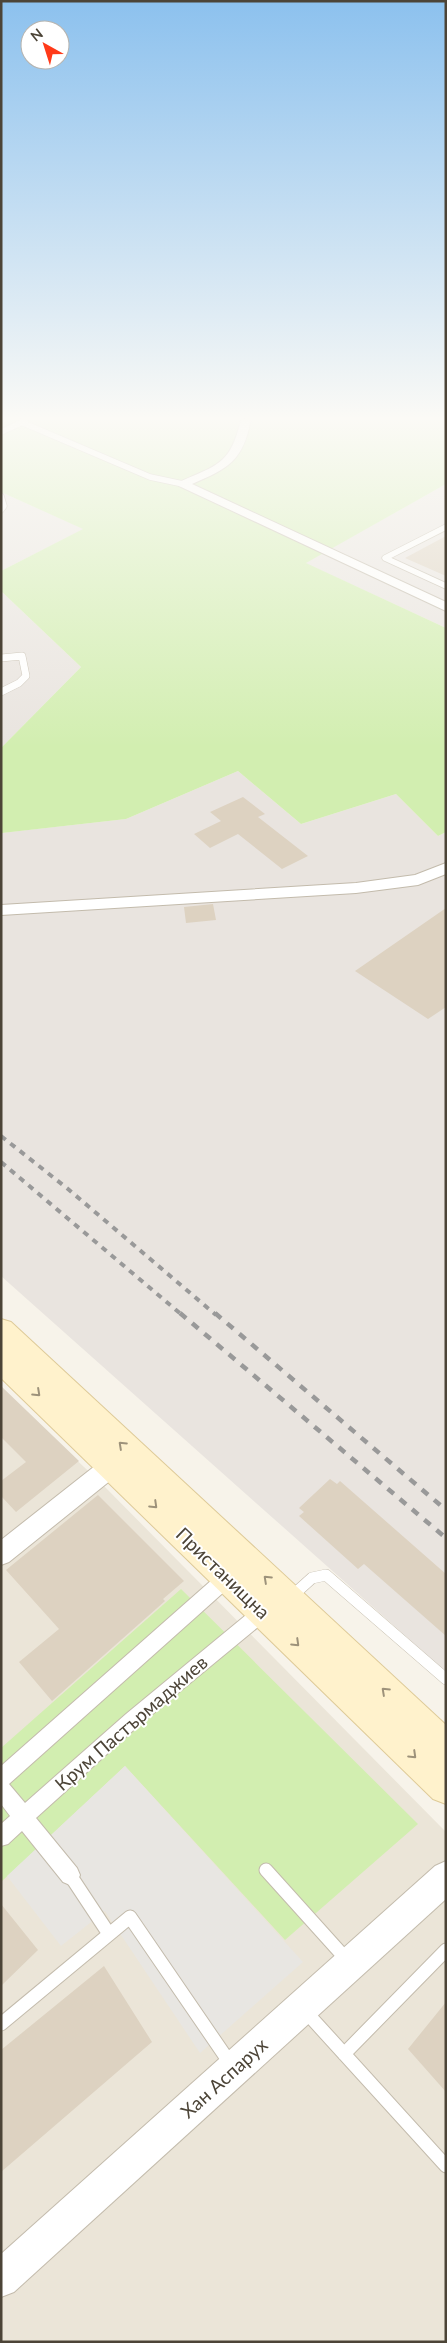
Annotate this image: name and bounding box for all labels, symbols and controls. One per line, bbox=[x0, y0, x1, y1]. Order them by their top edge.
north arrow bbox=[20, 20, 70, 70]
text: N bbox=[27, 25, 46, 45]
one-way arrow bbox=[31, 1387, 40, 1396]
one-way arrow bbox=[119, 1442, 128, 1451]
one-way arrow bbox=[148, 1499, 157, 1508]
street label: Пристанищна bbox=[172, 1522, 275, 1623]
one-way arrow bbox=[263, 1576, 272, 1585]
one-way arrow bbox=[290, 1637, 299, 1646]
street label: Крум Пастърмаджиев bbox=[50, 1650, 212, 1795]
one-way arrow bbox=[382, 1688, 391, 1697]
one-way arrow bbox=[408, 1749, 417, 1758]
street label: Хан Аспарух bbox=[176, 2032, 272, 2123]

